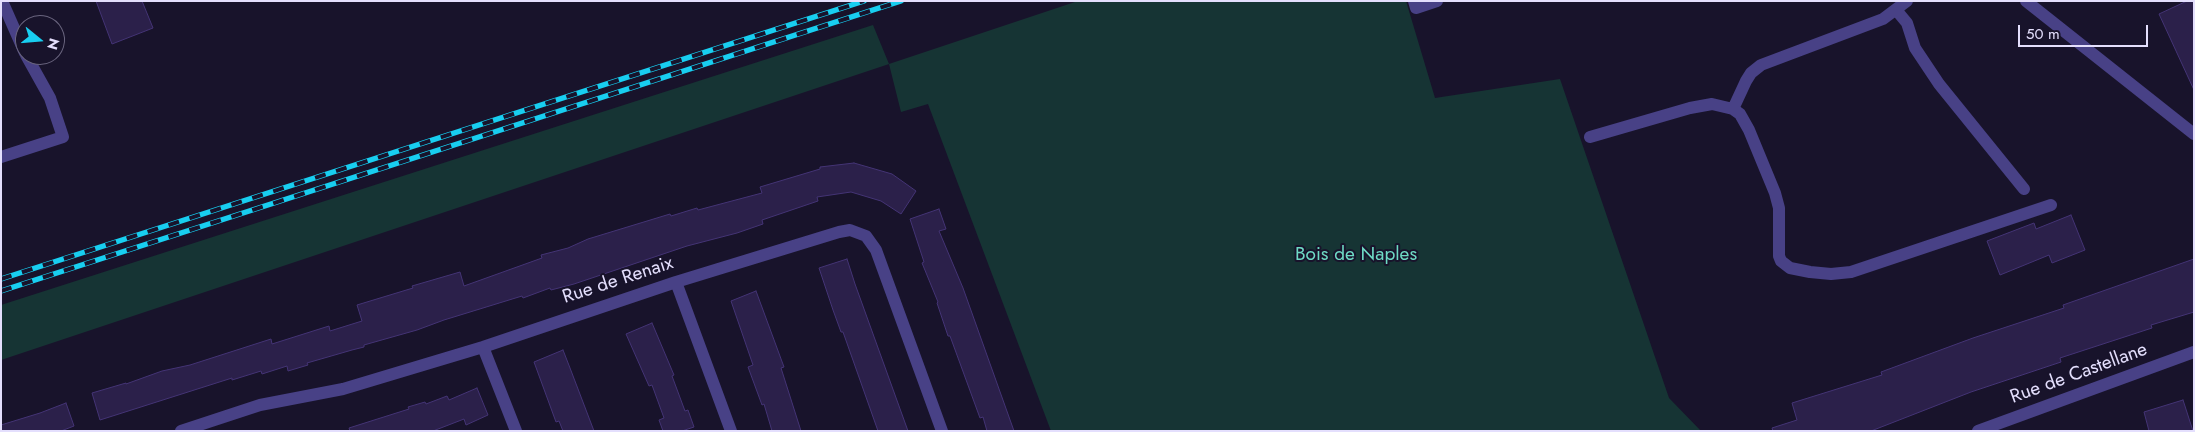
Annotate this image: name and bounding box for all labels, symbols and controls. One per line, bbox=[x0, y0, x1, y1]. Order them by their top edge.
north arrow bbox=[15, 15, 65, 65]
scale bar bbox=[2020, 15, 2150, 47]
text: 50 m bbox=[2026, 23, 2060, 45]
text: N bbox=[42, 36, 65, 52]
park label: Bois de Naples bbox=[1295, 244, 1417, 266]
street label: Rue de Renaix bbox=[560, 252, 676, 310]
street label: Rue de Castellane bbox=[2007, 339, 2151, 409]

